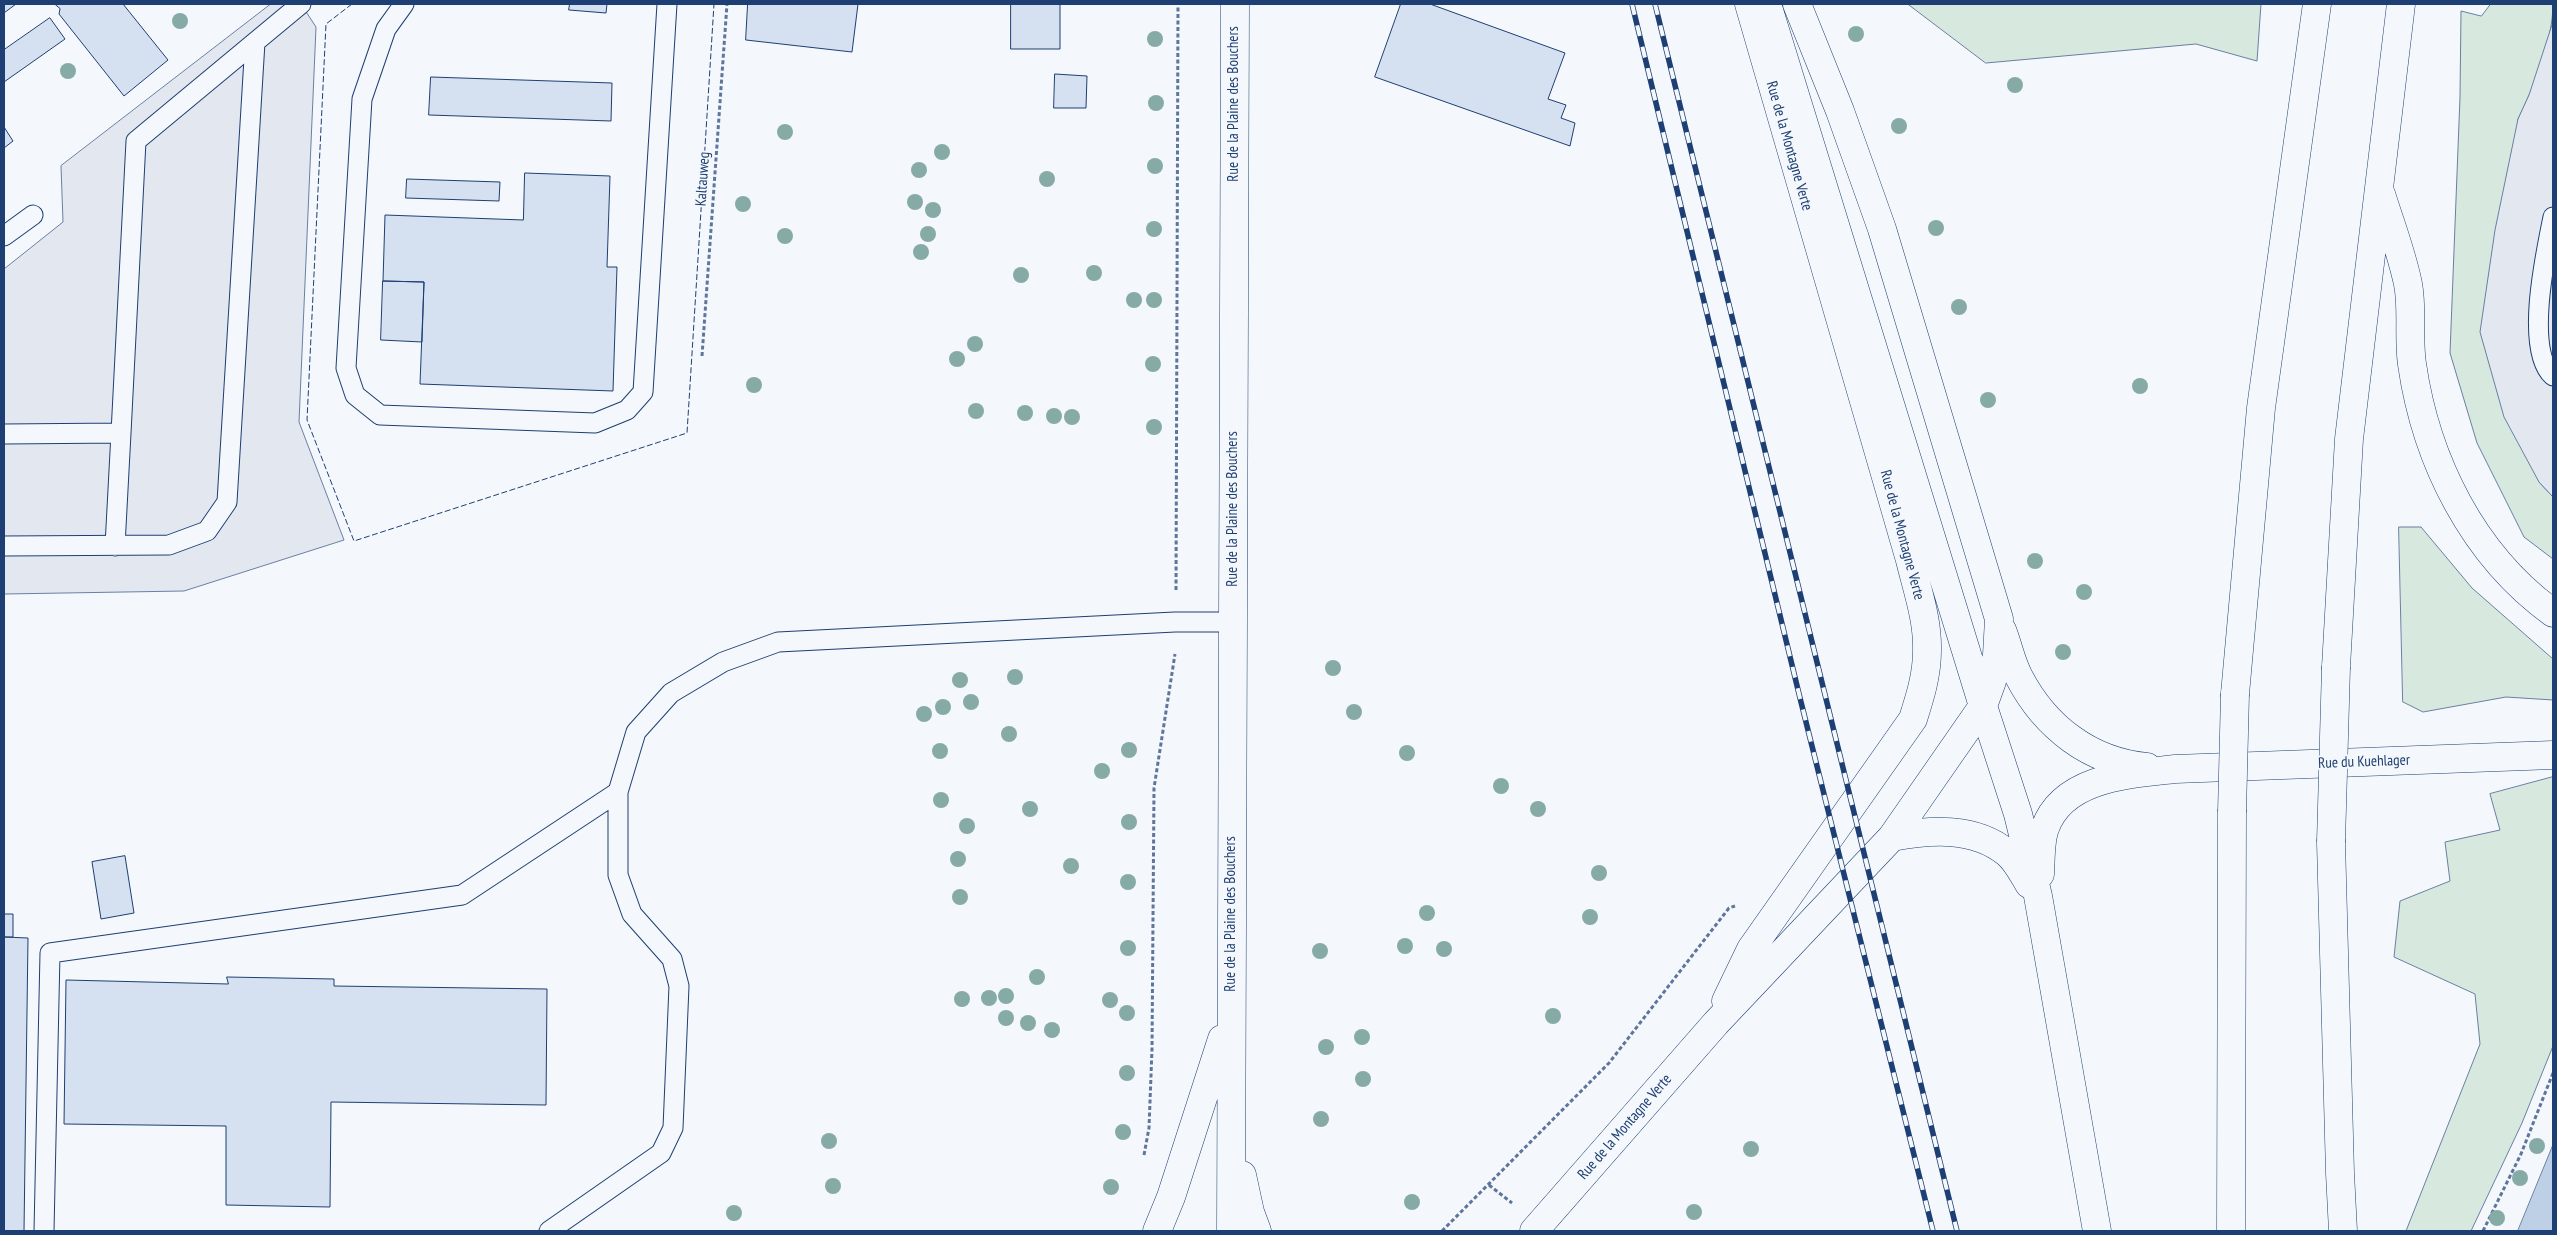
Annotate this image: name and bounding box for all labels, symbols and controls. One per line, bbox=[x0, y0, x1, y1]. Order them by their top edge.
street label: Rue de la Plaine des Bouchers bbox=[1225, 26, 1243, 182]
street label: Rue de la Montagne Verte bbox=[1762, 79, 1816, 213]
street label: Kaltauweg bbox=[692, 151, 714, 207]
street label: Rue de la Plaine des Bouchers bbox=[1224, 431, 1242, 587]
street label: Rue de la Montagne Verte bbox=[1876, 468, 1928, 602]
street label: Rue du Kuehlager bbox=[2318, 751, 2410, 773]
street label: Rue de la Plaine des Bouchers bbox=[1222, 836, 1240, 992]
street label: Rue de la Montagne Verte bbox=[1574, 1071, 1676, 1183]

